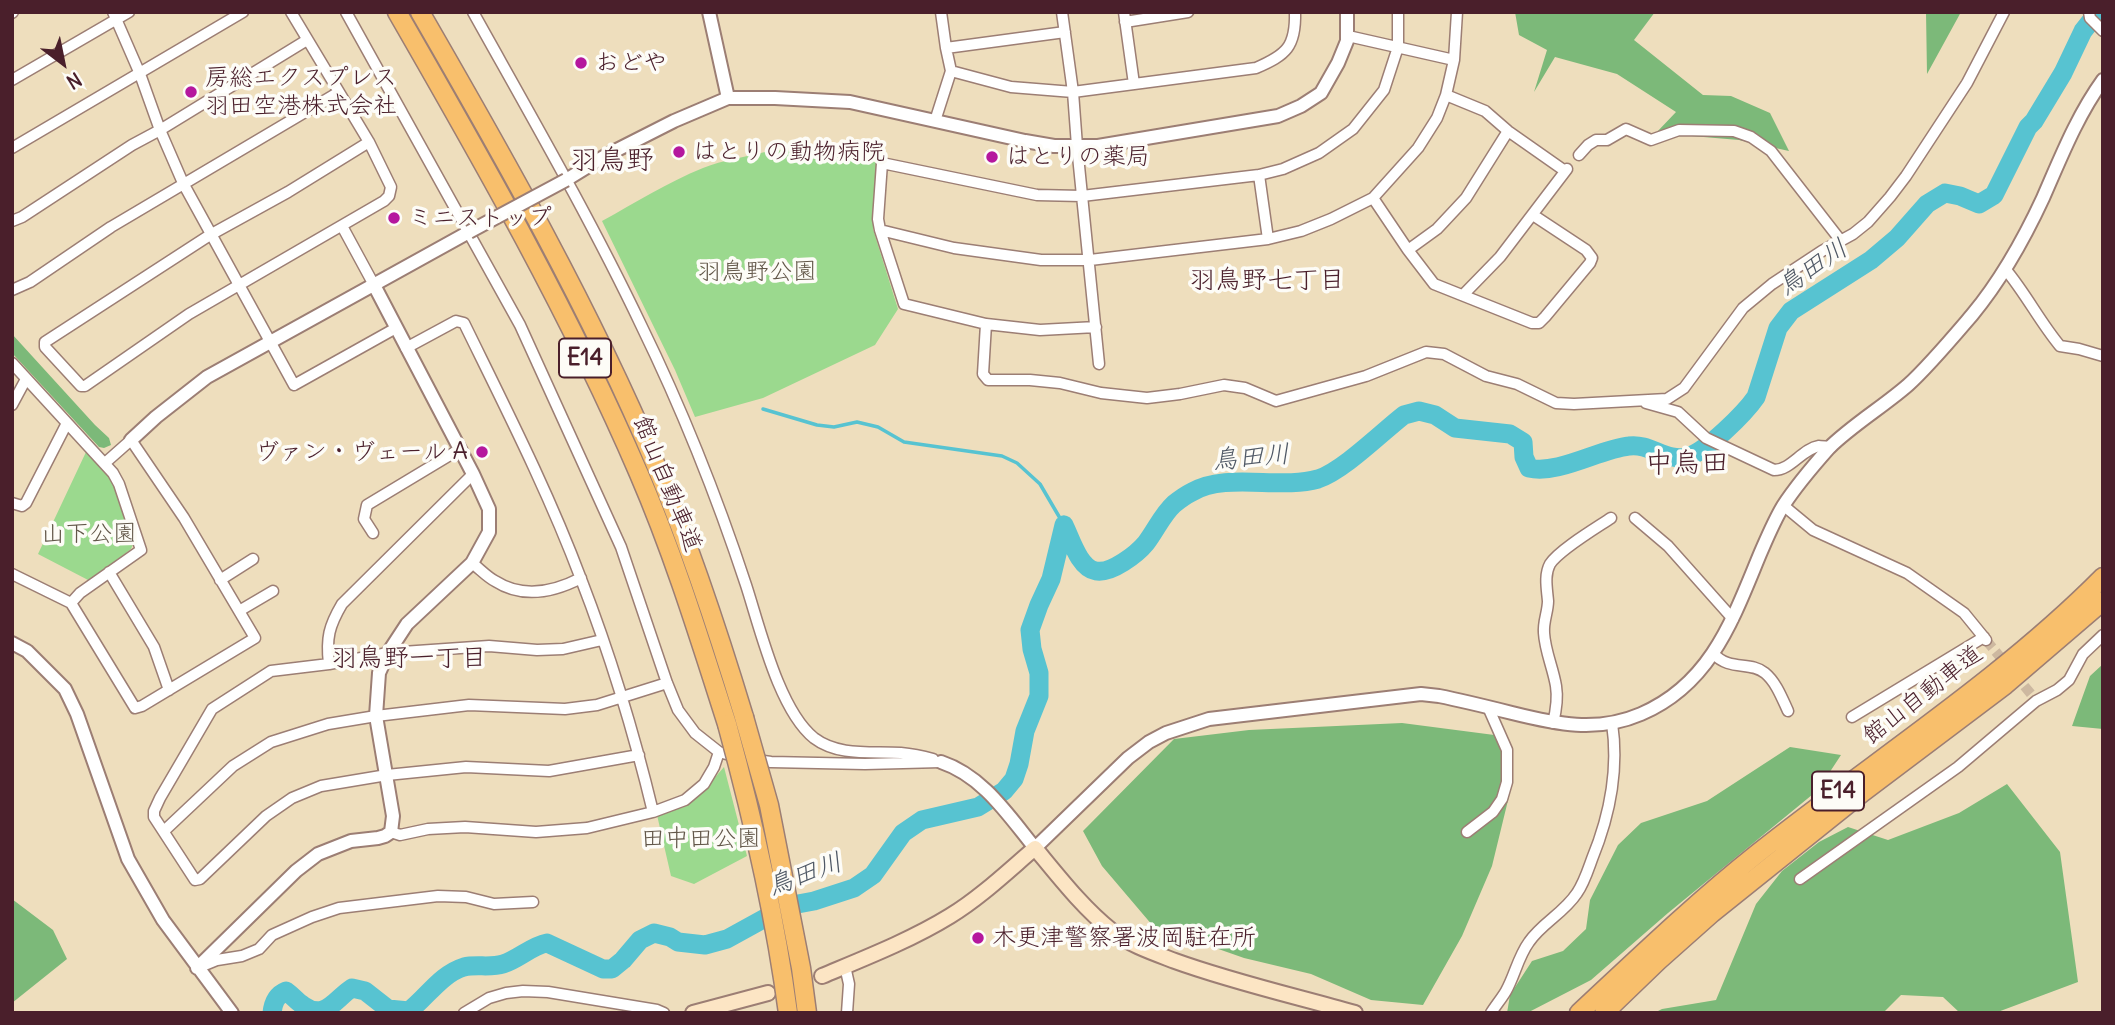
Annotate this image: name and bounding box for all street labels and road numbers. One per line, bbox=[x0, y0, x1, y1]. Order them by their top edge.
road number: E14 bbox=[559, 338, 611, 378]
street label: 館山自動車道 bbox=[627, 412, 707, 556]
street label: 館山自動車道 bbox=[1857, 639, 1989, 751]
road number: E14 bbox=[1812, 772, 1864, 810]

